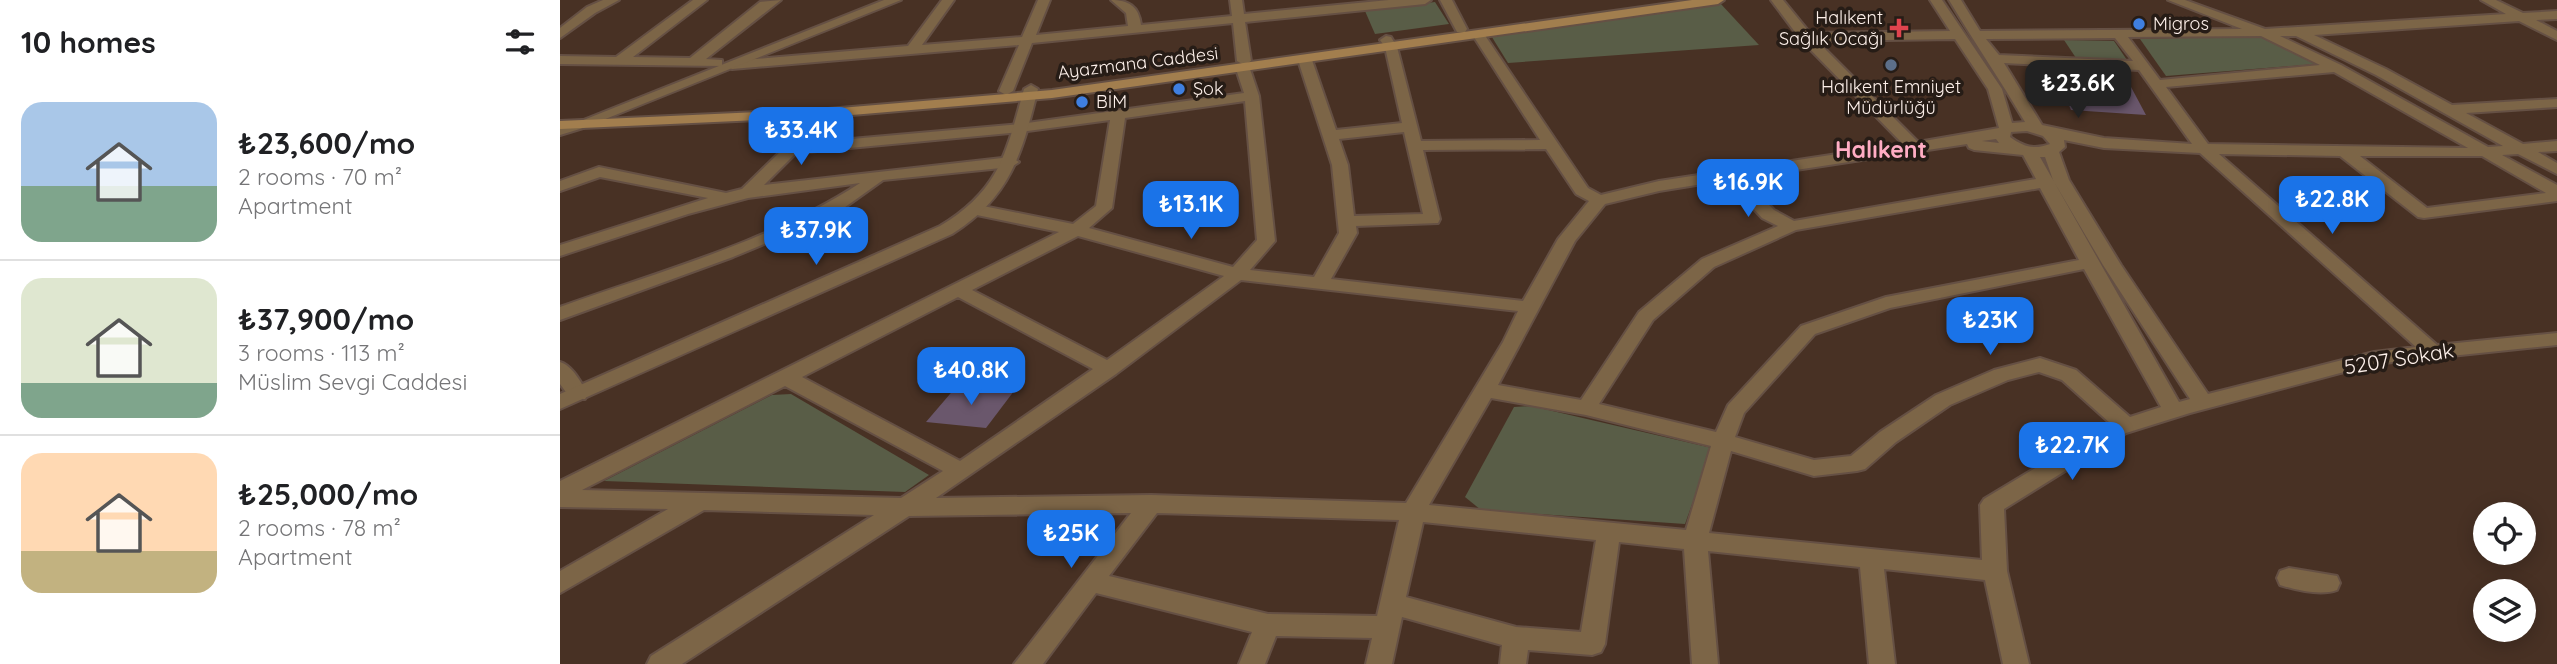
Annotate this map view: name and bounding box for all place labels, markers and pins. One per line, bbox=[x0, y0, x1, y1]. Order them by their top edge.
place label: Halıkent Sağlık Ocağı bbox=[1779, 6, 1883, 50]
place label: Migros bbox=[2153, 12, 2209, 35]
marker: Migros bbox=[2131, 16, 2147, 32]
marker: Halıkent Sağlık Ocağı bbox=[1889, 18, 1909, 38]
marker: Halıkent Emniyet Müdürlüğü bbox=[1883, 57, 1899, 73]
pin: ₺23.6K bbox=[2021, 60, 2135, 120]
place label: Halıkent Emniyet Müdürlüğü bbox=[1821, 75, 1961, 119]
place label: Şok bbox=[1193, 77, 1224, 100]
marker: Şok bbox=[1171, 81, 1187, 97]
place label: BİM bbox=[1096, 90, 1127, 113]
marker: BİM bbox=[1074, 94, 1090, 110]
pin: ₺33.4K bbox=[744, 108, 858, 167]
pin: ₺16.9K bbox=[1691, 160, 1805, 219]
pin: ₺22.8K bbox=[2275, 176, 2389, 236]
pin: ₺13.1K bbox=[1134, 182, 1248, 241]
pin: ₺37.9K bbox=[759, 208, 873, 267]
pin: ₺23K bbox=[1949, 298, 2031, 357]
pin: ₺40.8K bbox=[914, 348, 1028, 407]
pin: ₺22.7K bbox=[2015, 422, 2129, 482]
pin: ₺25K bbox=[1030, 510, 1112, 570]

